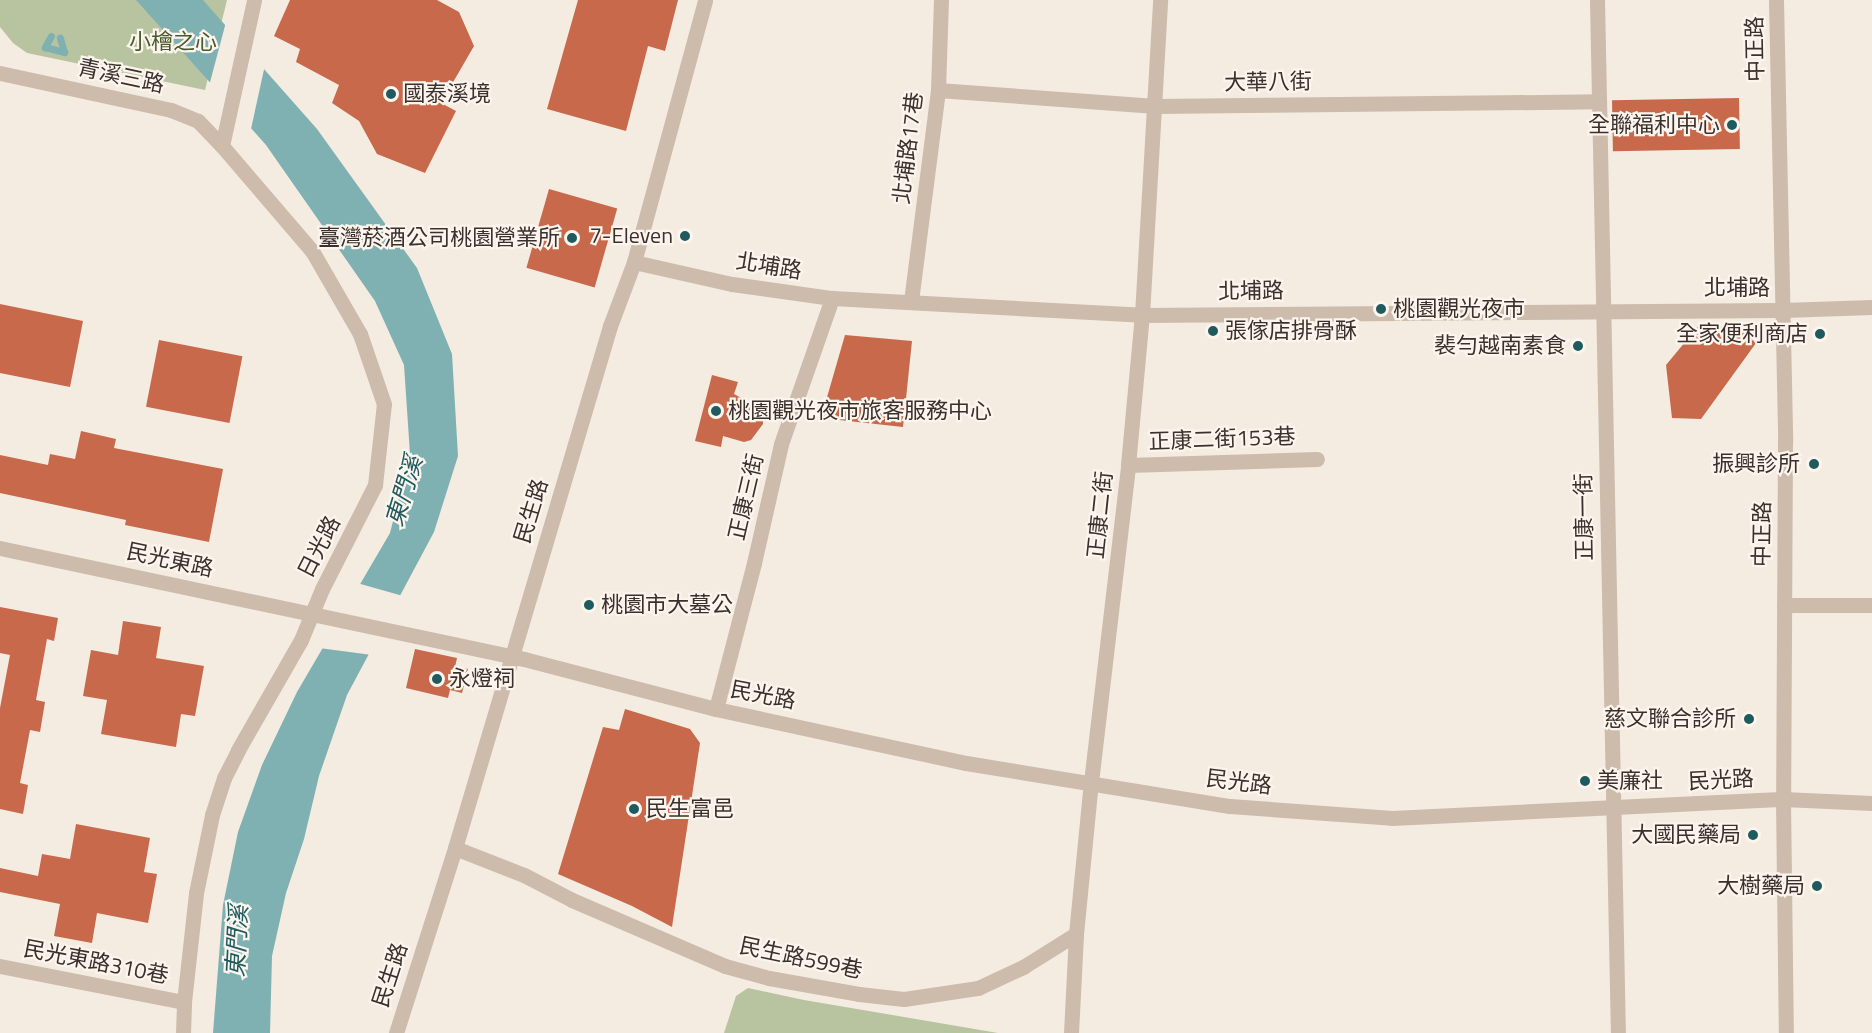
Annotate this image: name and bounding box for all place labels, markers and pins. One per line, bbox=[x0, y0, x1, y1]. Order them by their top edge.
place label: 國泰溪境 bbox=[403, 81, 491, 107]
marker: 國泰溪境 bbox=[384, 87, 398, 101]
place label: 全聯福利中心 bbox=[1588, 112, 1720, 138]
marker: 全聯福利中心 bbox=[1725, 118, 1739, 132]
place label: 7-Eleven bbox=[590, 223, 673, 249]
place label: 臺灣菸酒公司桃園營業所 bbox=[318, 225, 560, 251]
marker: 7-Eleven bbox=[678, 229, 692, 243]
marker: 臺灣菸酒公司桃園營業所 bbox=[565, 231, 579, 245]
place label: 桃園觀光夜市 bbox=[1393, 296, 1525, 322]
marker: 桃園觀光夜市 bbox=[1374, 302, 1388, 316]
place label: 張傢店排骨酥 bbox=[1225, 318, 1357, 344]
place label: 全家便利商店 bbox=[1676, 321, 1808, 347]
marker: 張傢店排骨酥 bbox=[1206, 324, 1220, 338]
marker: 全家便利商店 bbox=[1813, 327, 1827, 341]
place label: 裴勻越南素食 bbox=[1434, 333, 1566, 359]
marker: 裴勻越南素食 bbox=[1571, 339, 1585, 353]
place label: 桃園觀光夜市旅客服務中心 bbox=[728, 398, 992, 424]
marker: 桃園觀光夜市旅客服務中心 bbox=[709, 404, 723, 418]
place label: 振興診所 bbox=[1712, 451, 1800, 477]
marker: 振興診所 bbox=[1805, 455, 1823, 473]
place label: 桃園市大墓公 bbox=[601, 592, 733, 618]
marker: 桃園市大墓公 bbox=[582, 598, 596, 612]
place label: 永燈祠 bbox=[449, 666, 515, 692]
marker: 永燈祠 bbox=[430, 672, 444, 686]
place label: 慈文聯合診所 bbox=[1604, 706, 1736, 732]
marker: 慈文聯合診所 bbox=[1740, 710, 1758, 728]
place label: 美廉社 bbox=[1597, 768, 1663, 794]
marker: 美廉社 bbox=[1578, 774, 1592, 788]
place label: 民生富邑 bbox=[646, 796, 734, 822]
marker: 民生富邑 bbox=[627, 802, 641, 816]
place label: 大國民藥局 bbox=[1631, 822, 1741, 848]
marker: 大國民藥局 bbox=[1746, 828, 1760, 842]
place label: 大樹藥局 bbox=[1717, 873, 1805, 899]
marker: 大樹藥局 bbox=[1810, 879, 1824, 893]

